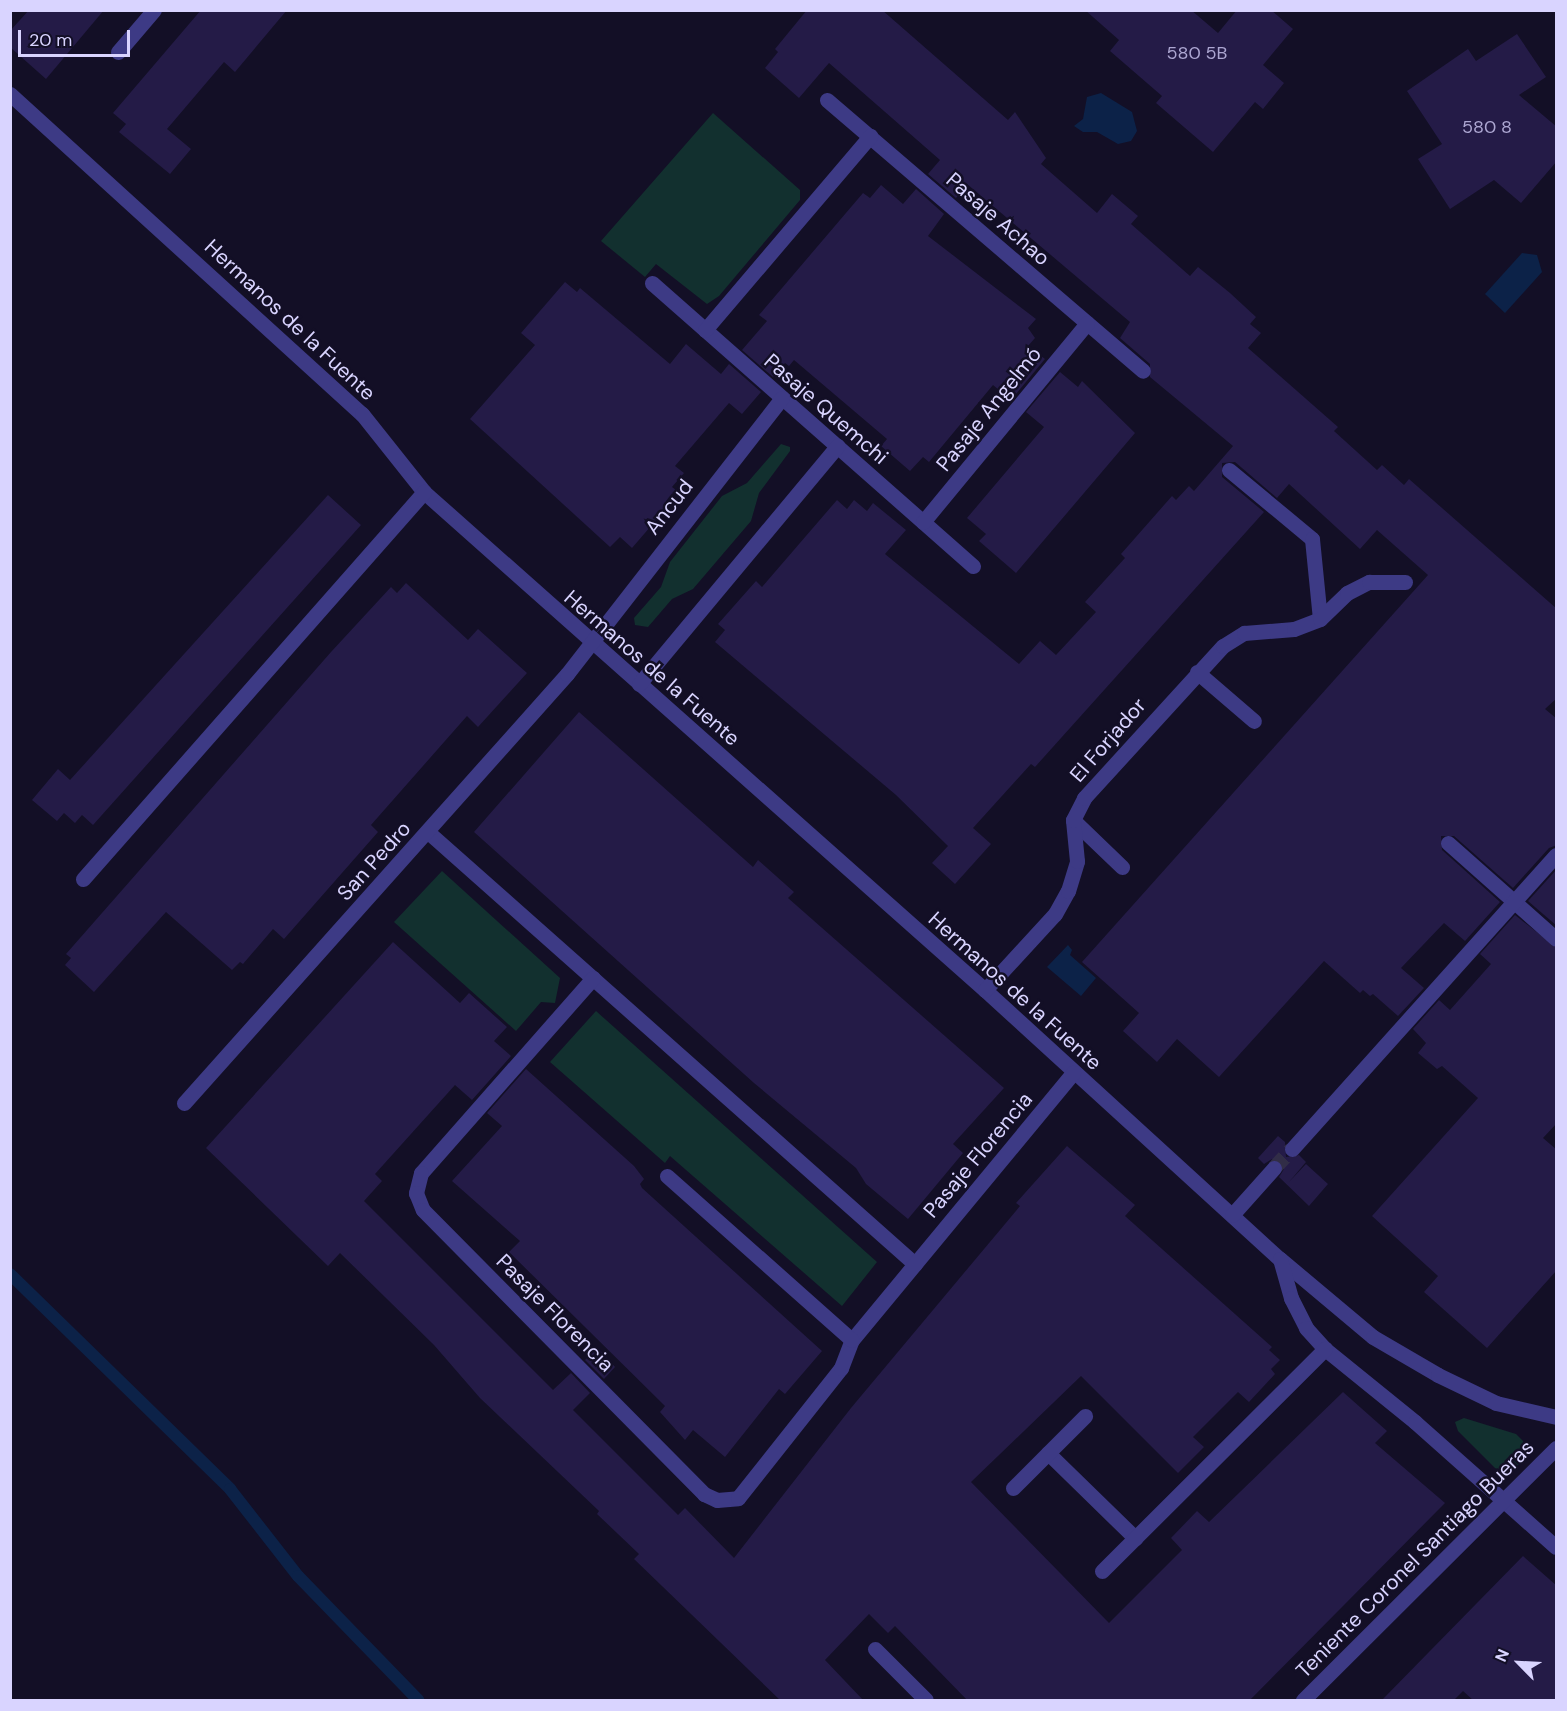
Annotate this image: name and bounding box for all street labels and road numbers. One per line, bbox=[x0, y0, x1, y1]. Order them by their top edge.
street label: Pasaje Achao bbox=[941, 167, 1055, 271]
street label: Hermanos de la Fuente bbox=[199, 234, 381, 406]
street label: Pasaje Angelmó bbox=[931, 342, 1047, 476]
street label: Pasaje Quemchi bbox=[759, 348, 893, 470]
street label: Ancud bbox=[640, 474, 698, 540]
street label: Hermanos de la Fuente bbox=[559, 585, 745, 751]
street label: El Forjador bbox=[1065, 693, 1151, 787]
street label: San Pedro bbox=[332, 816, 416, 906]
street label: Hermanos de la Fuente bbox=[923, 907, 1107, 1075]
street label: Pasaje Florencia bbox=[918, 1087, 1038, 1223]
street label: Pasaje Florencia bbox=[491, 1249, 619, 1377]
street label: Teniente Coronel Santiago Bueras bbox=[1291, 1435, 1539, 1683]

